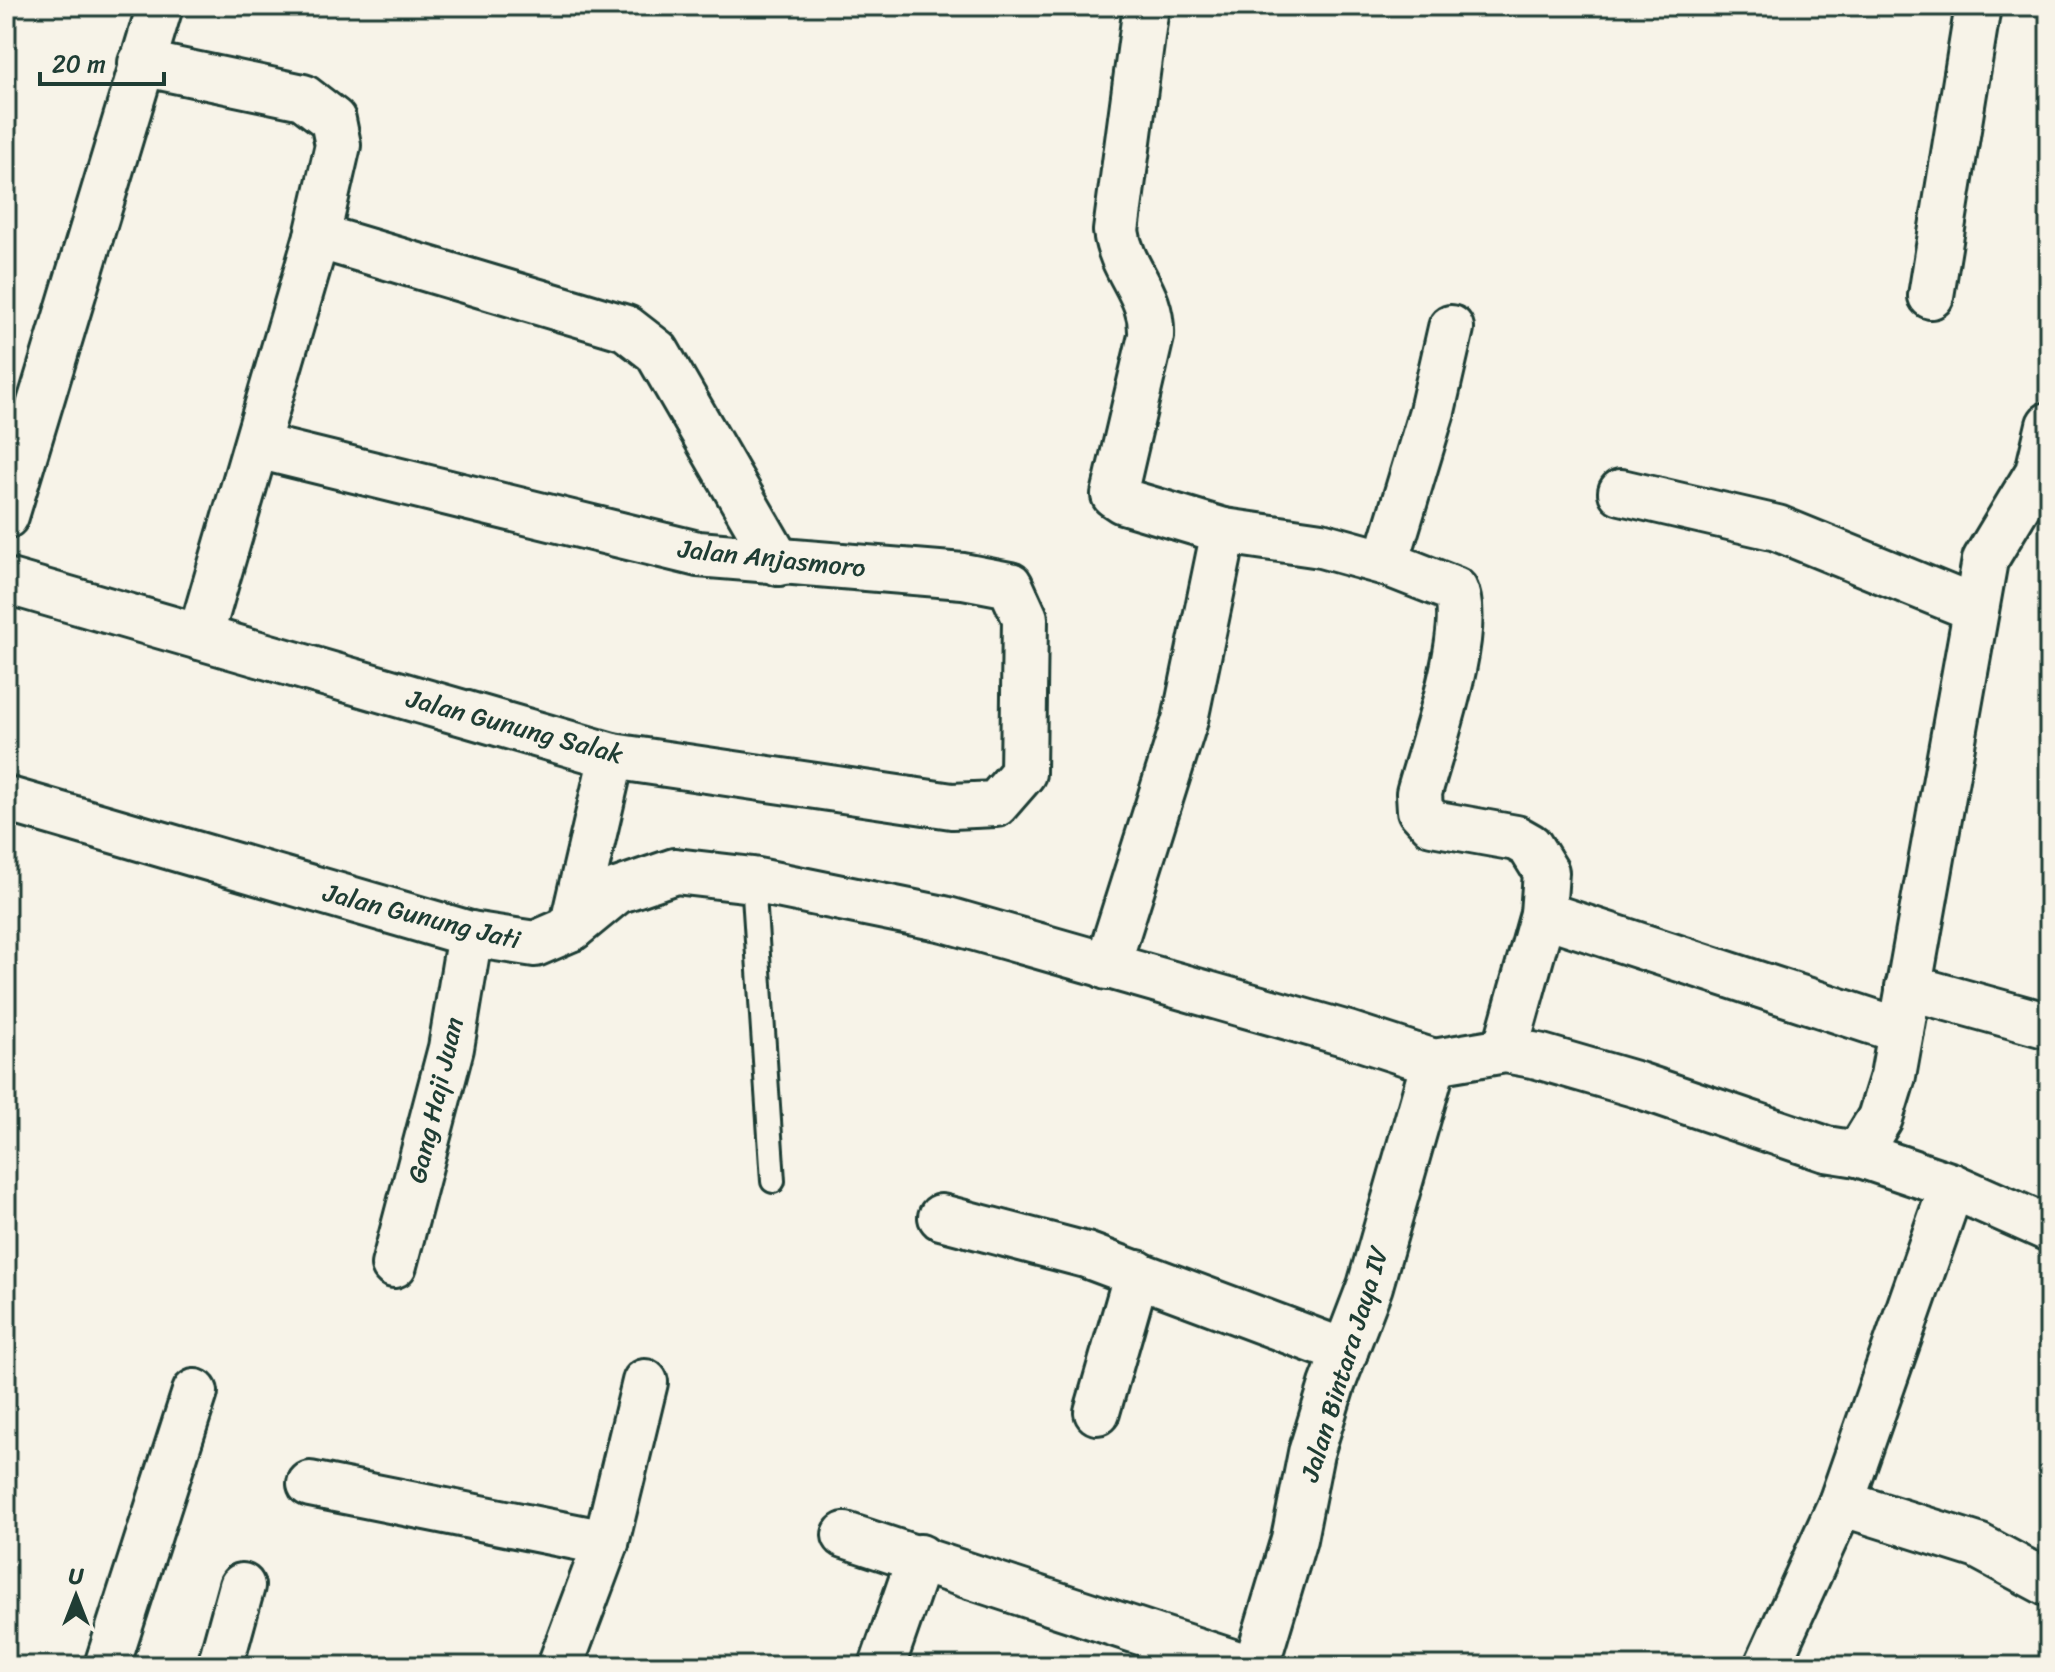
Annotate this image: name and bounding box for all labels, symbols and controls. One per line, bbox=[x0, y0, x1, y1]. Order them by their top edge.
scale bar bbox=[40, 36, 164, 86]
text: 20 m bbox=[52, 43, 106, 85]
street label: Jalan Anjasmoro bbox=[675, 525, 868, 591]
street label: Jalan Gunung Salak bbox=[401, 675, 628, 777]
street label: Jalan Gunung Jati bbox=[318, 869, 526, 963]
street label: Gang Haji Juan bbox=[394, 1012, 476, 1188]
street label: Jalan Bintara Jaya IV bbox=[1286, 1239, 1402, 1488]
north arrow bbox=[36, 1556, 116, 1636]
text: U bbox=[69, 1557, 85, 1596]

